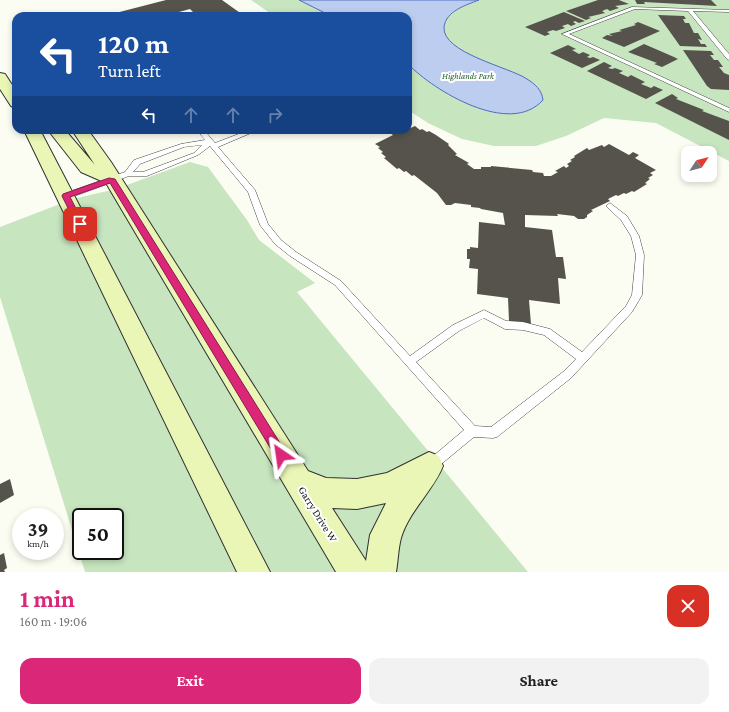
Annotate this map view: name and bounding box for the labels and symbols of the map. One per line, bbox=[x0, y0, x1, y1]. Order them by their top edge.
park label: Highlands Park bbox=[442, 71, 495, 81]
north arrow bbox=[681, 146, 717, 182]
pin bbox=[63, 207, 97, 241]
position arrow bbox=[260, 434, 302, 476]
street label: Garry Drive W bbox=[295, 484, 340, 545]
speed limit sign: 50 bbox=[72, 508, 124, 560]

